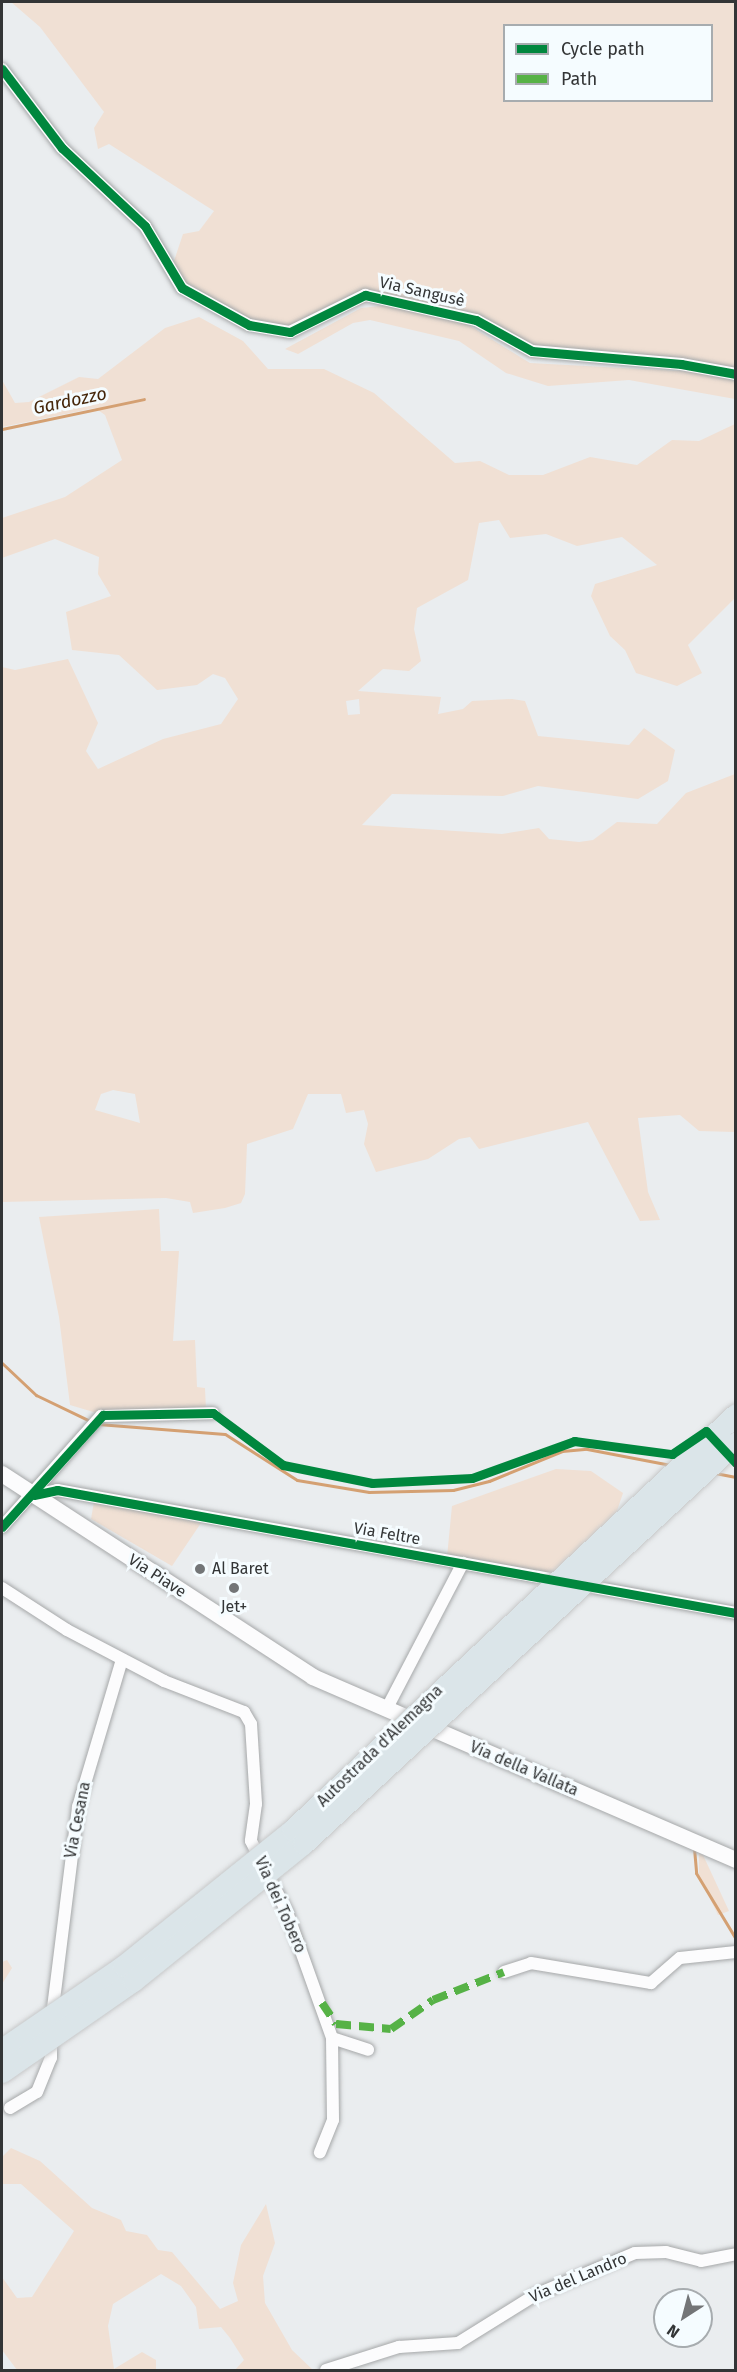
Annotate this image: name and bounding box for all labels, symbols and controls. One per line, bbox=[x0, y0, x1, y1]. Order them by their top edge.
legend bbox=[503, 24, 713, 102]
text: Cycle path bbox=[561, 38, 645, 60]
text: Path bbox=[561, 68, 597, 90]
street label: Via Sangusè bbox=[378, 273, 466, 311]
water label: Gardozzo bbox=[31, 383, 109, 419]
street label: Via Feltre bbox=[352, 1519, 422, 1549]
street label: Via Piave bbox=[124, 1550, 190, 1602]
place label: Al Baret bbox=[212, 1559, 269, 1579]
marker: Al Baret bbox=[193, 1562, 207, 1576]
marker: Jet+ bbox=[227, 1581, 241, 1595]
place label: Jet+ bbox=[221, 1597, 247, 1617]
street label: Autostrada d'Alemagna bbox=[313, 1681, 447, 1811]
street label: Via della Vallata bbox=[467, 1737, 581, 1801]
street label: Via Cesana bbox=[61, 1780, 95, 1860]
street label: Via dei Tobero bbox=[250, 1854, 310, 1956]
street label: Via del Landro bbox=[526, 2249, 630, 2307]
north arrow bbox=[653, 2288, 713, 2348]
text: N bbox=[663, 2321, 683, 2342]

